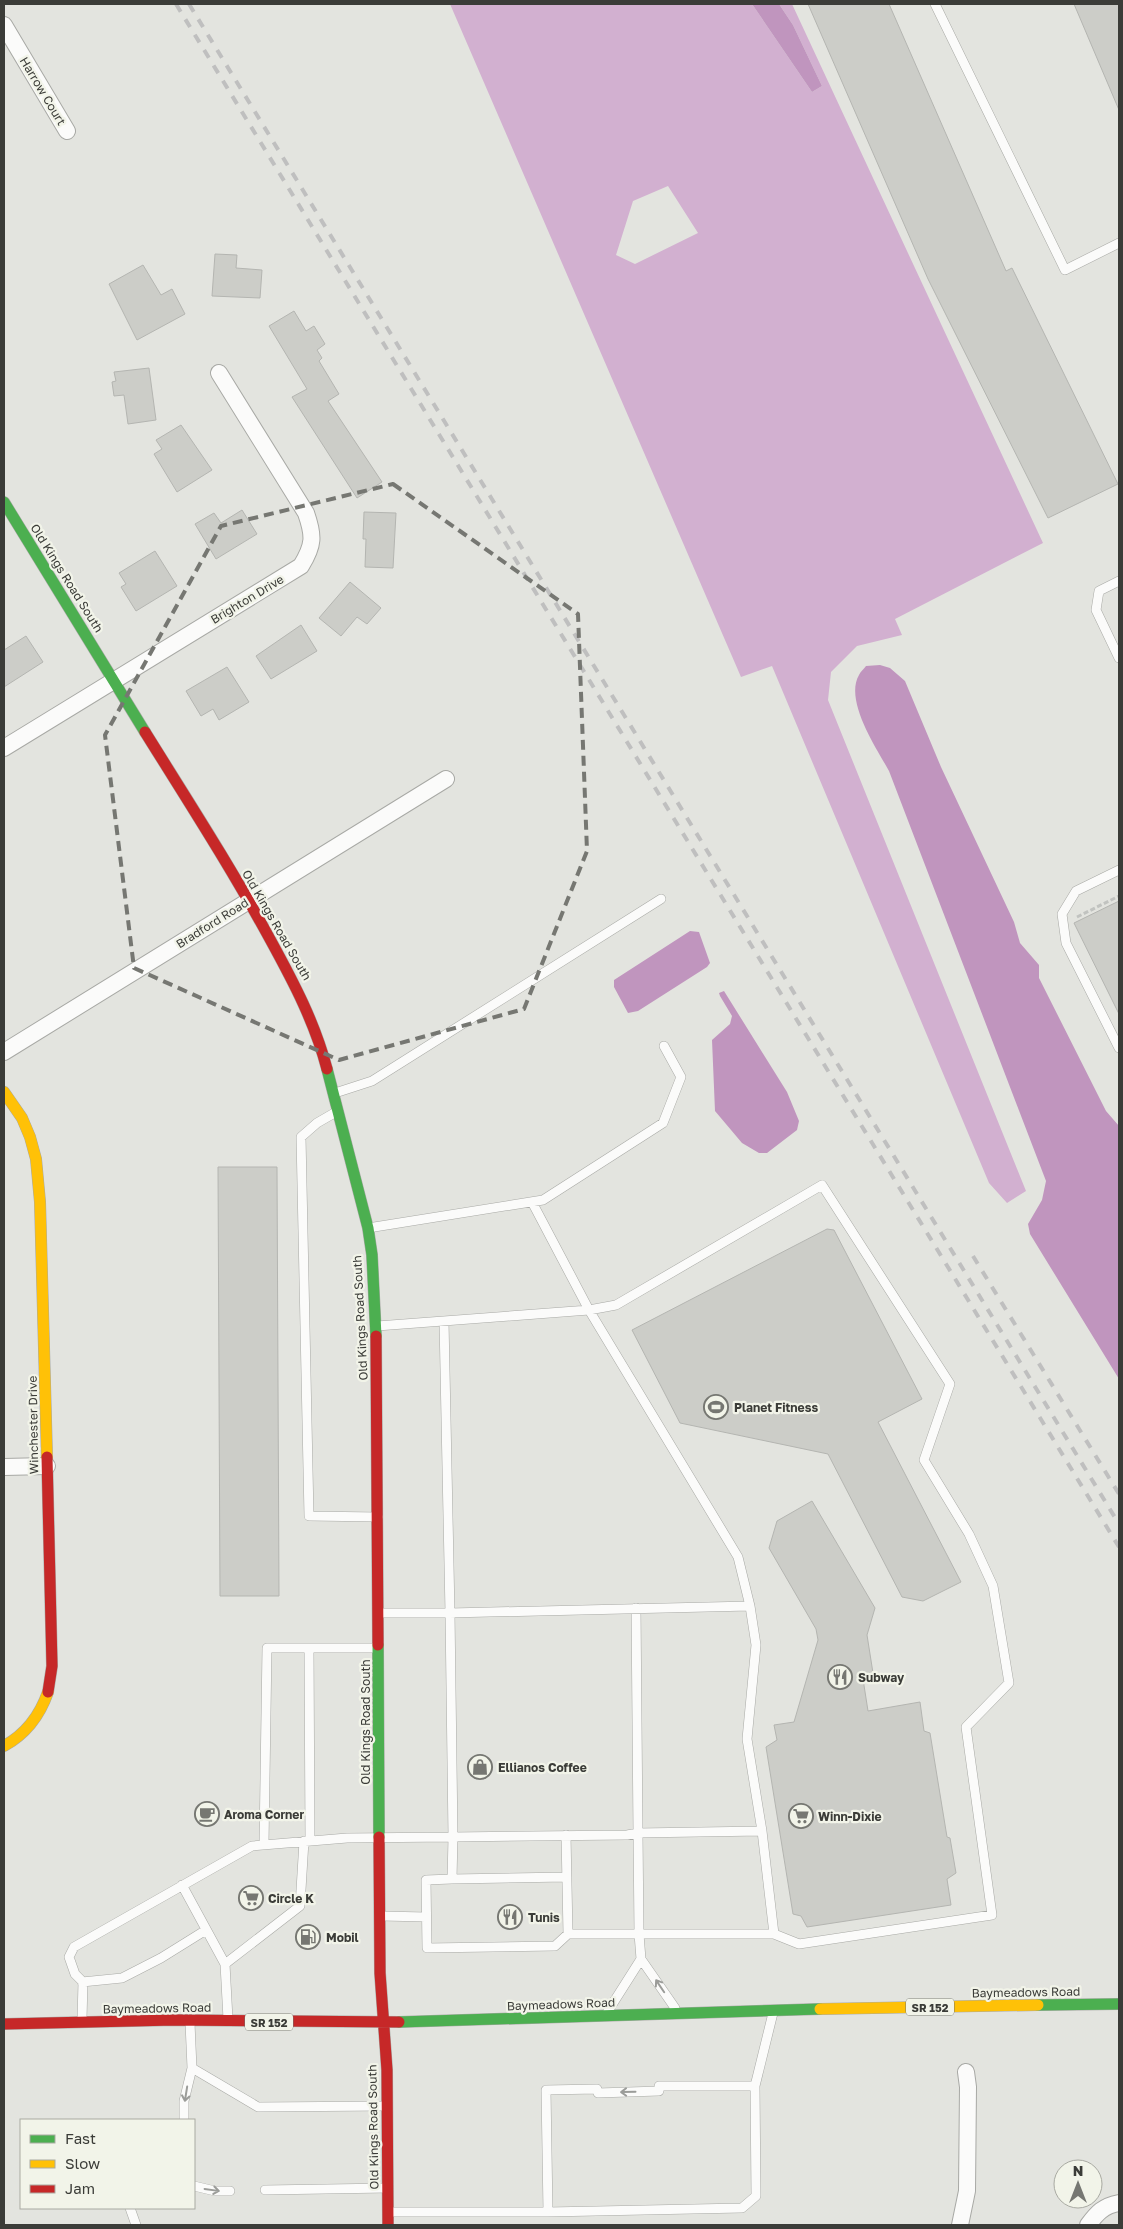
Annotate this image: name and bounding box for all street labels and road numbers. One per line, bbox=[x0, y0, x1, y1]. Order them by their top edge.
street label: Harrow Court bbox=[17, 54, 69, 128]
street label: Old Kings Road South bbox=[27, 521, 107, 635]
street label: Brighton Drive bbox=[208, 571, 286, 627]
street label: Old Kings Road South bbox=[239, 867, 315, 983]
street label: Bradford Road bbox=[173, 895, 251, 951]
street label: Old Kings Road South bbox=[349, 1255, 371, 1381]
street label: Winchester Drive bbox=[25, 1376, 41, 1474]
street label: Old Kings Road South bbox=[358, 1659, 373, 1785]
street label: Baymeadows Road bbox=[972, 1984, 1080, 2000]
street label: Baymeadows Road bbox=[506, 1995, 616, 2013]
road number: SR 152 bbox=[906, 1998, 954, 2015]
street label: Baymeadows Road bbox=[103, 2000, 211, 2016]
road number: SR 152 bbox=[245, 2014, 293, 2030]
street label: Old Kings Road South bbox=[364, 2064, 382, 2190]

